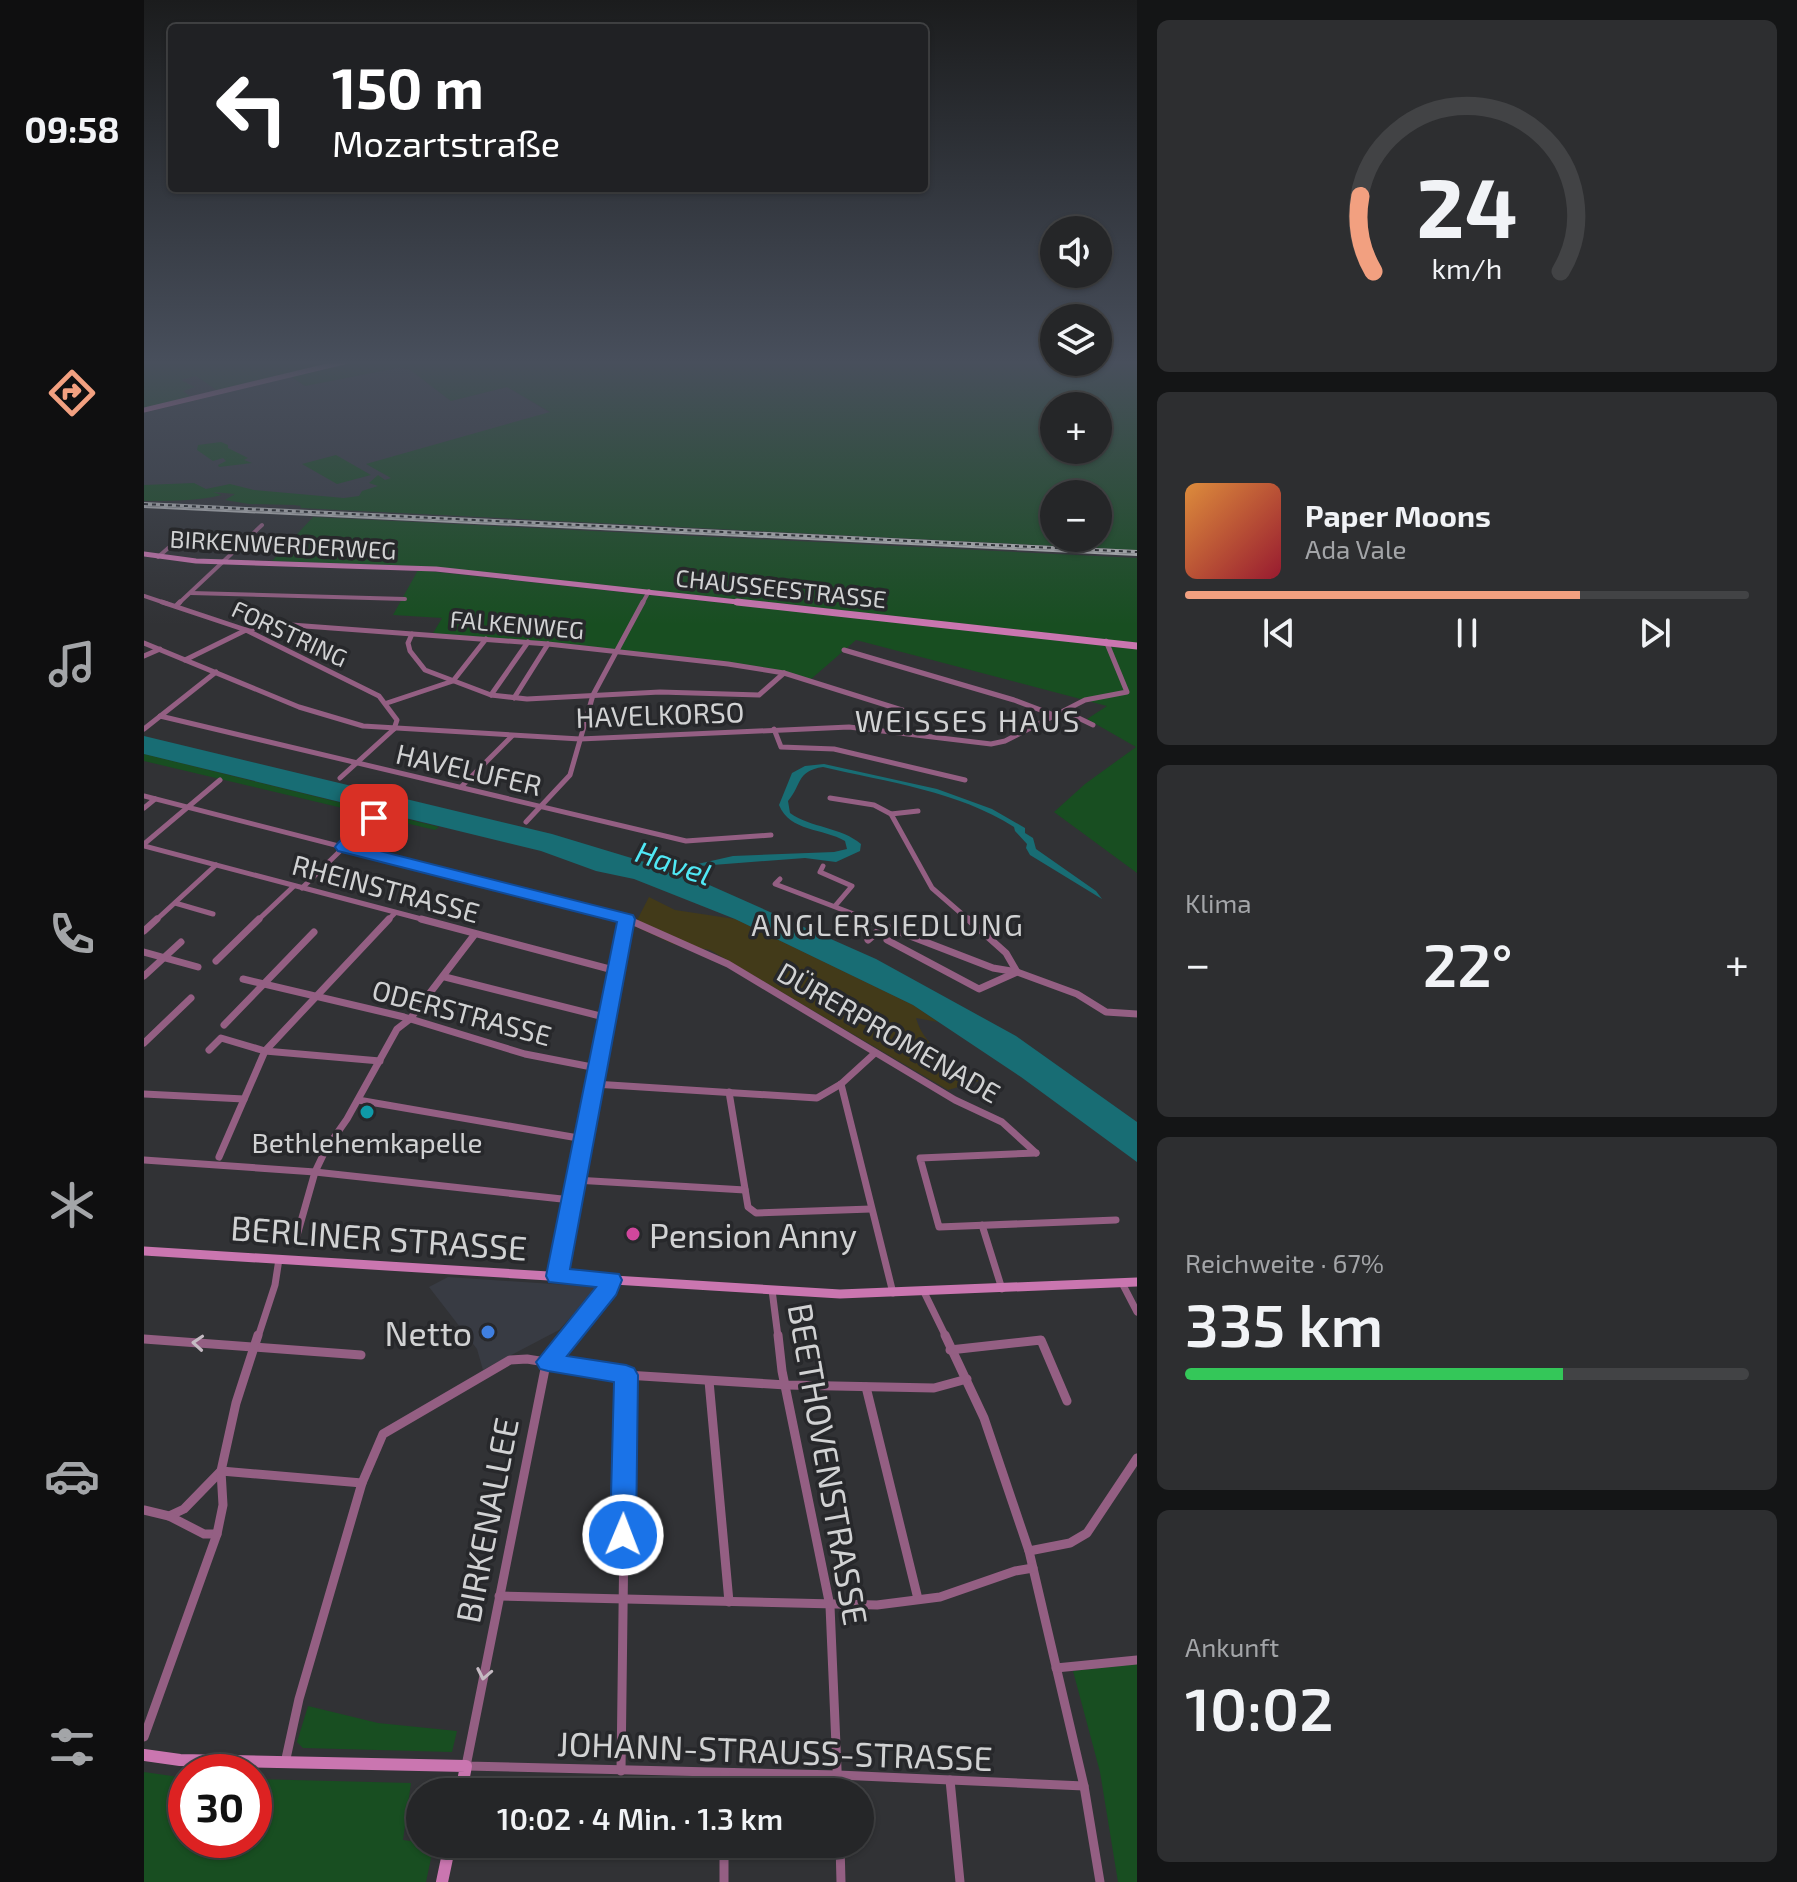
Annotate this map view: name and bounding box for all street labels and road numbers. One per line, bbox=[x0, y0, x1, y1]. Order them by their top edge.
street label: BIRKENWERDERWEG bbox=[169, 524, 397, 564]
street label: CHAUSSEESTRASSE bbox=[674, 563, 888, 613]
street label: FORSTRING bbox=[228, 594, 352, 672]
street label: FALKENWEG bbox=[449, 604, 585, 644]
street label: HAVELKORSO bbox=[575, 694, 745, 734]
street label: HAVELUFER bbox=[393, 736, 545, 802]
street label: RHEINSTRASSE bbox=[289, 847, 483, 929]
street label: DÜRERPROMENADE bbox=[771, 954, 1007, 1110]
street label: ODERSTRASSE bbox=[369, 972, 555, 1052]
street label: BERLINER STRASSE bbox=[229, 1206, 529, 1268]
street label: BEETHOVENSTRASSE bbox=[781, 1300, 877, 1628]
street label: BIRKENALLEE bbox=[446, 1414, 526, 1626]
street label: JOHANN-STRAUSS-STRASSE bbox=[557, 1722, 993, 1778]

